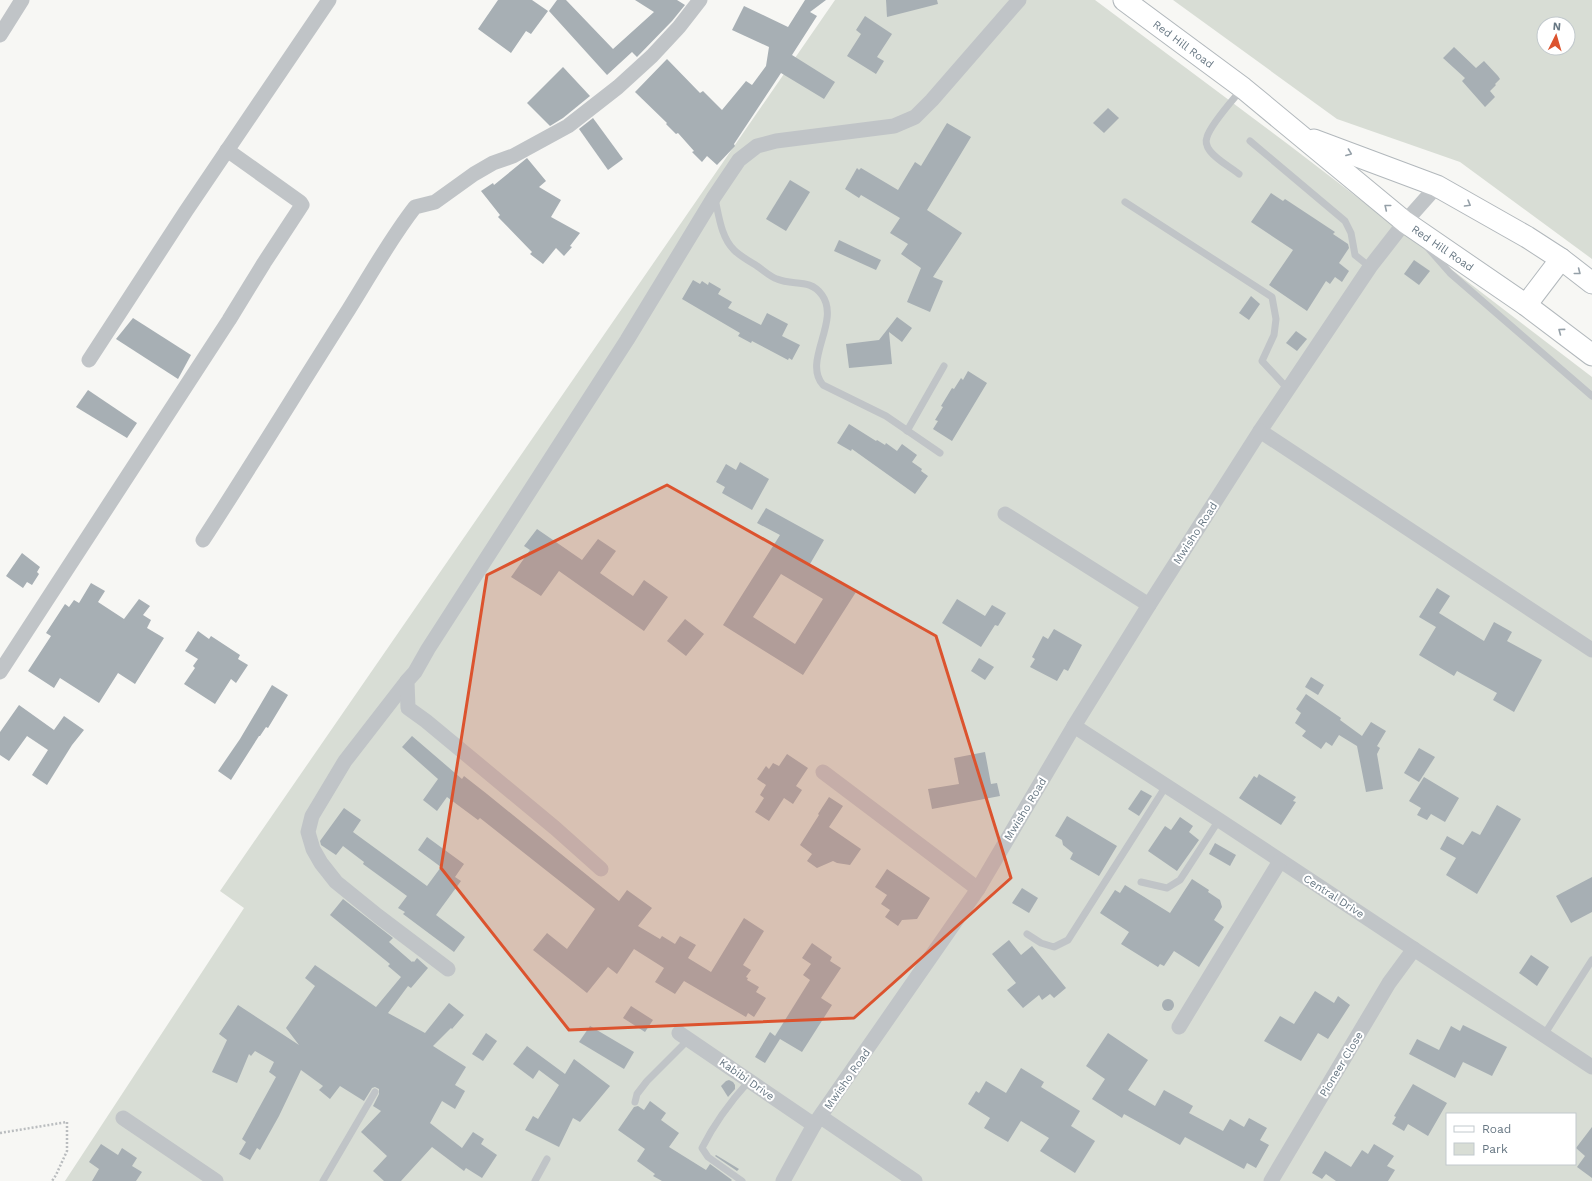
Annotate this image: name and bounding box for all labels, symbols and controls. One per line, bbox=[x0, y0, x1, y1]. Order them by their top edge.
north arrow bbox=[1536, 16, 1576, 56]
street label: Red Hill Road bbox=[1150, 18, 1216, 71]
text: N bbox=[1552, 20, 1561, 33]
one-way arrow bbox=[1345, 148, 1352, 156]
one-way arrow bbox=[1464, 199, 1471, 206]
one-way arrow bbox=[1384, 204, 1392, 211]
street label: Red Hill Road bbox=[1409, 223, 1476, 274]
one-way arrow bbox=[1573, 268, 1580, 275]
one-way arrow bbox=[1558, 329, 1565, 336]
street label: Mwisho Road bbox=[1171, 500, 1220, 567]
street label: Mwisho Road bbox=[1001, 775, 1049, 843]
street label: Central Drive bbox=[1301, 872, 1367, 921]
street label: Pioneer Close bbox=[1317, 1029, 1366, 1099]
street label: Mwisho Road bbox=[822, 1046, 873, 1112]
street label: Kabibi Drive bbox=[717, 1056, 777, 1103]
legend bbox=[1446, 1113, 1576, 1165]
text: Road bbox=[1482, 1122, 1511, 1136]
text: Park bbox=[1482, 1142, 1508, 1156]

